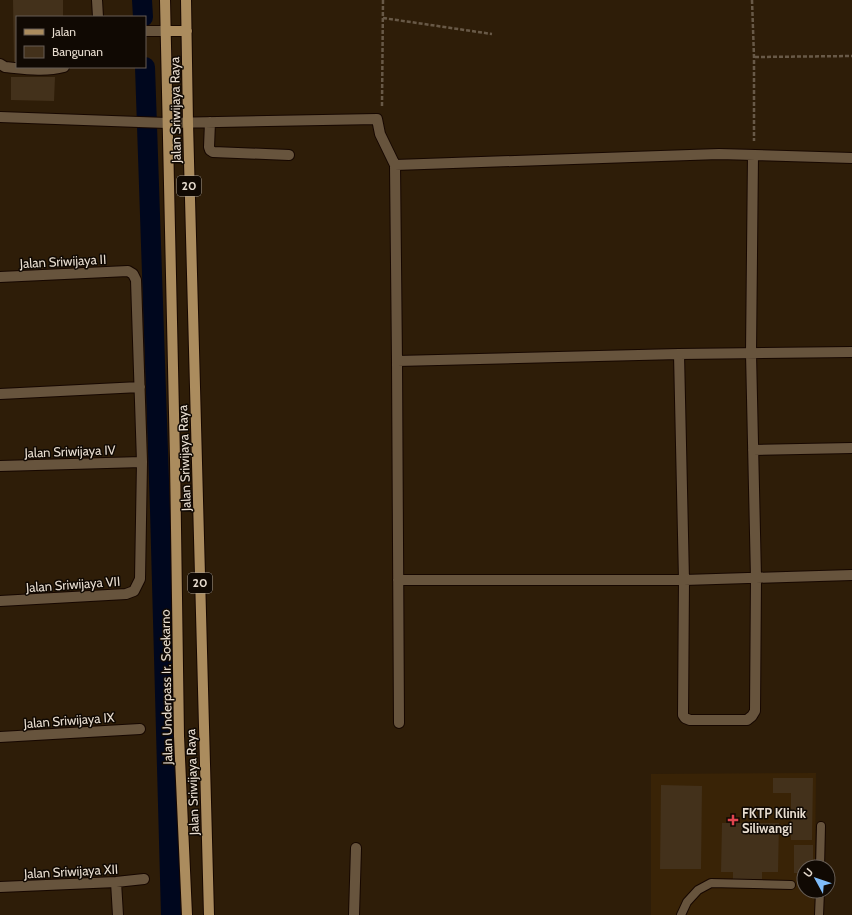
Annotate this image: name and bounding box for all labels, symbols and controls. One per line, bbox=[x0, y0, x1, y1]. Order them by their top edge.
legend bbox=[16, 16, 146, 68]
text: Jalan bbox=[51, 24, 76, 39]
text: Bangunan bbox=[52, 44, 103, 59]
street label: Jalan Sriwijaya Raya bbox=[166, 56, 185, 164]
road number: 20 bbox=[177, 176, 201, 196]
street label: Jalan Sriwijaya II bbox=[18, 251, 107, 272]
street label: Jalan Sriwijaya Raya bbox=[174, 404, 195, 512]
street label: Jalan Sriwijaya IV bbox=[23, 441, 116, 462]
street label: Jalan Sriwijaya VII bbox=[24, 573, 121, 596]
road number: 20 bbox=[188, 573, 212, 593]
street label: Jalan Underpass Ir. Soekarno bbox=[157, 609, 175, 766]
street label: Jalan Sriwijaya IX bbox=[22, 709, 115, 732]
street label: Jalan Sriwijaya Raya bbox=[182, 728, 203, 836]
place label: FKTP Klinik Siliwangi bbox=[742, 805, 807, 836]
marker: FKTP Klinik Siliwangi bbox=[727, 814, 739, 826]
north arrow bbox=[796, 859, 836, 899]
street label: Jalan Sriwijaya XII bbox=[23, 861, 119, 883]
text: U bbox=[800, 865, 816, 880]

